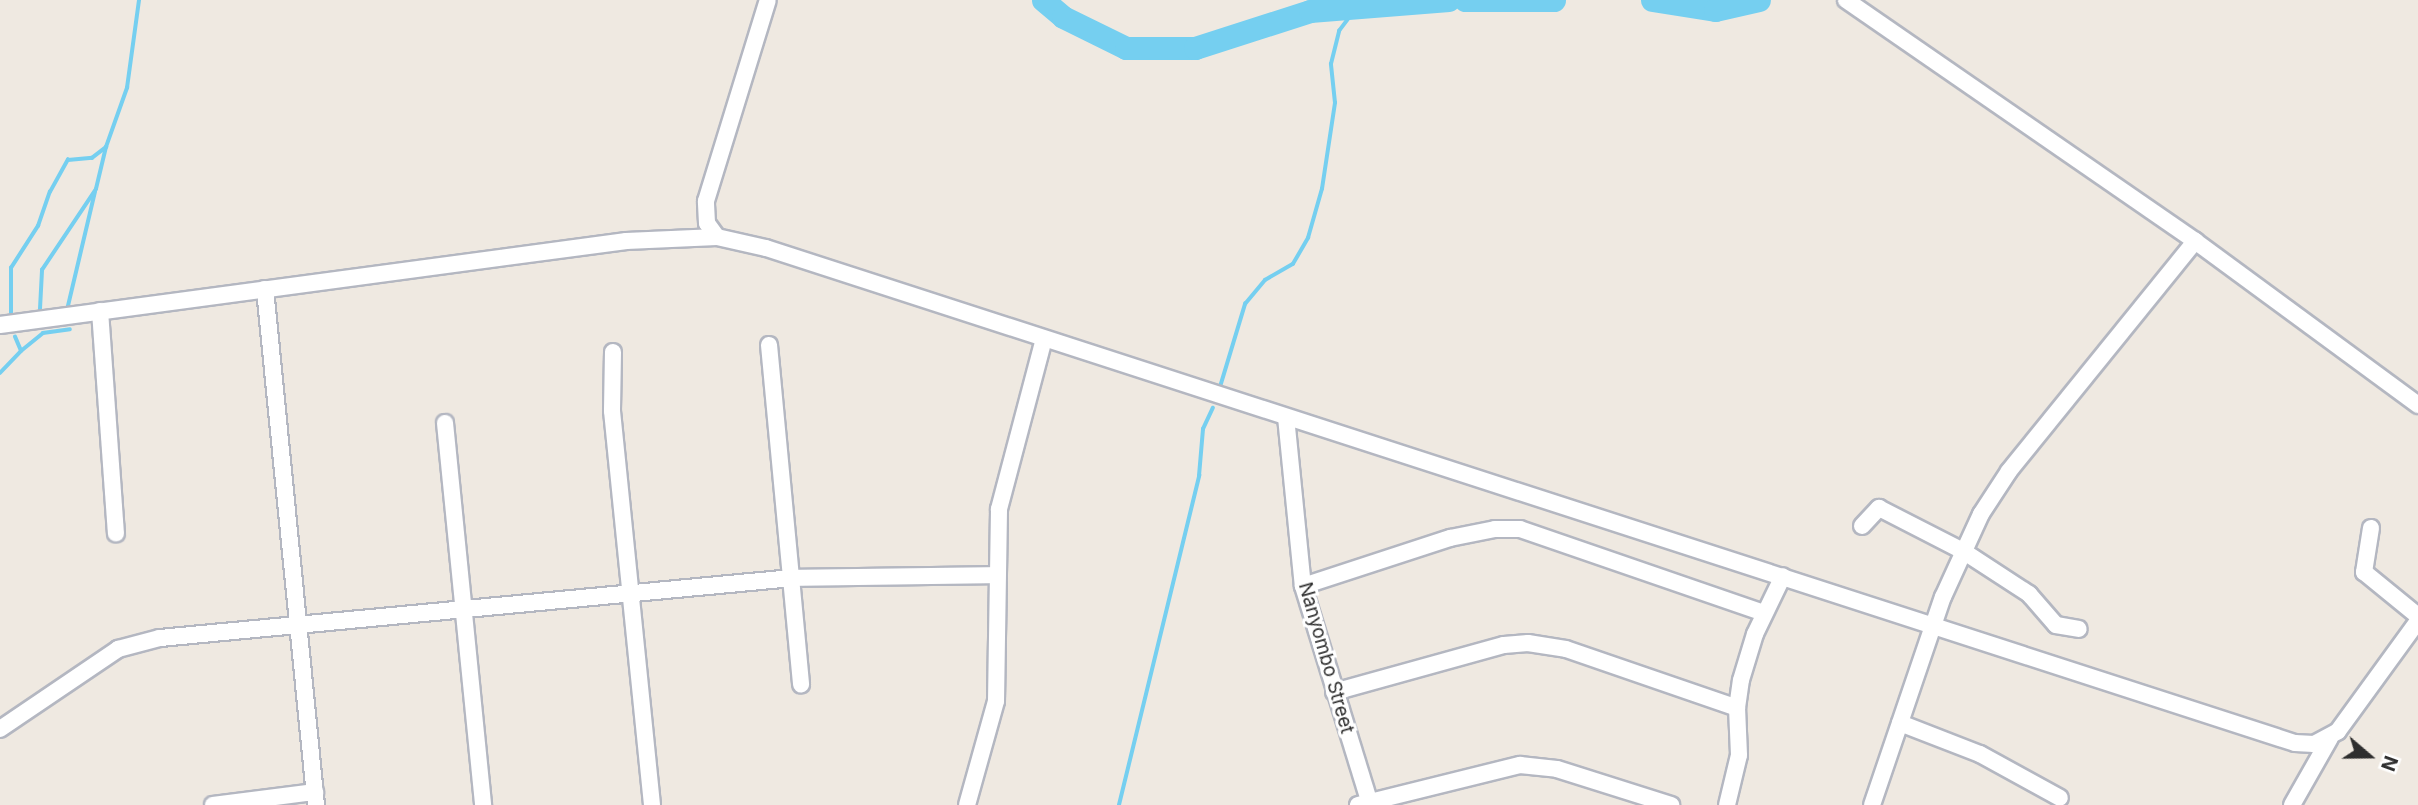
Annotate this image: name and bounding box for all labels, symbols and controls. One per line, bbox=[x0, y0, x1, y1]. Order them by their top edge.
street label: Nanyombo Street bbox=[1294, 580, 1358, 736]
north arrow bbox=[2334, 721, 2404, 791]
text: N bbox=[2376, 753, 2402, 774]

